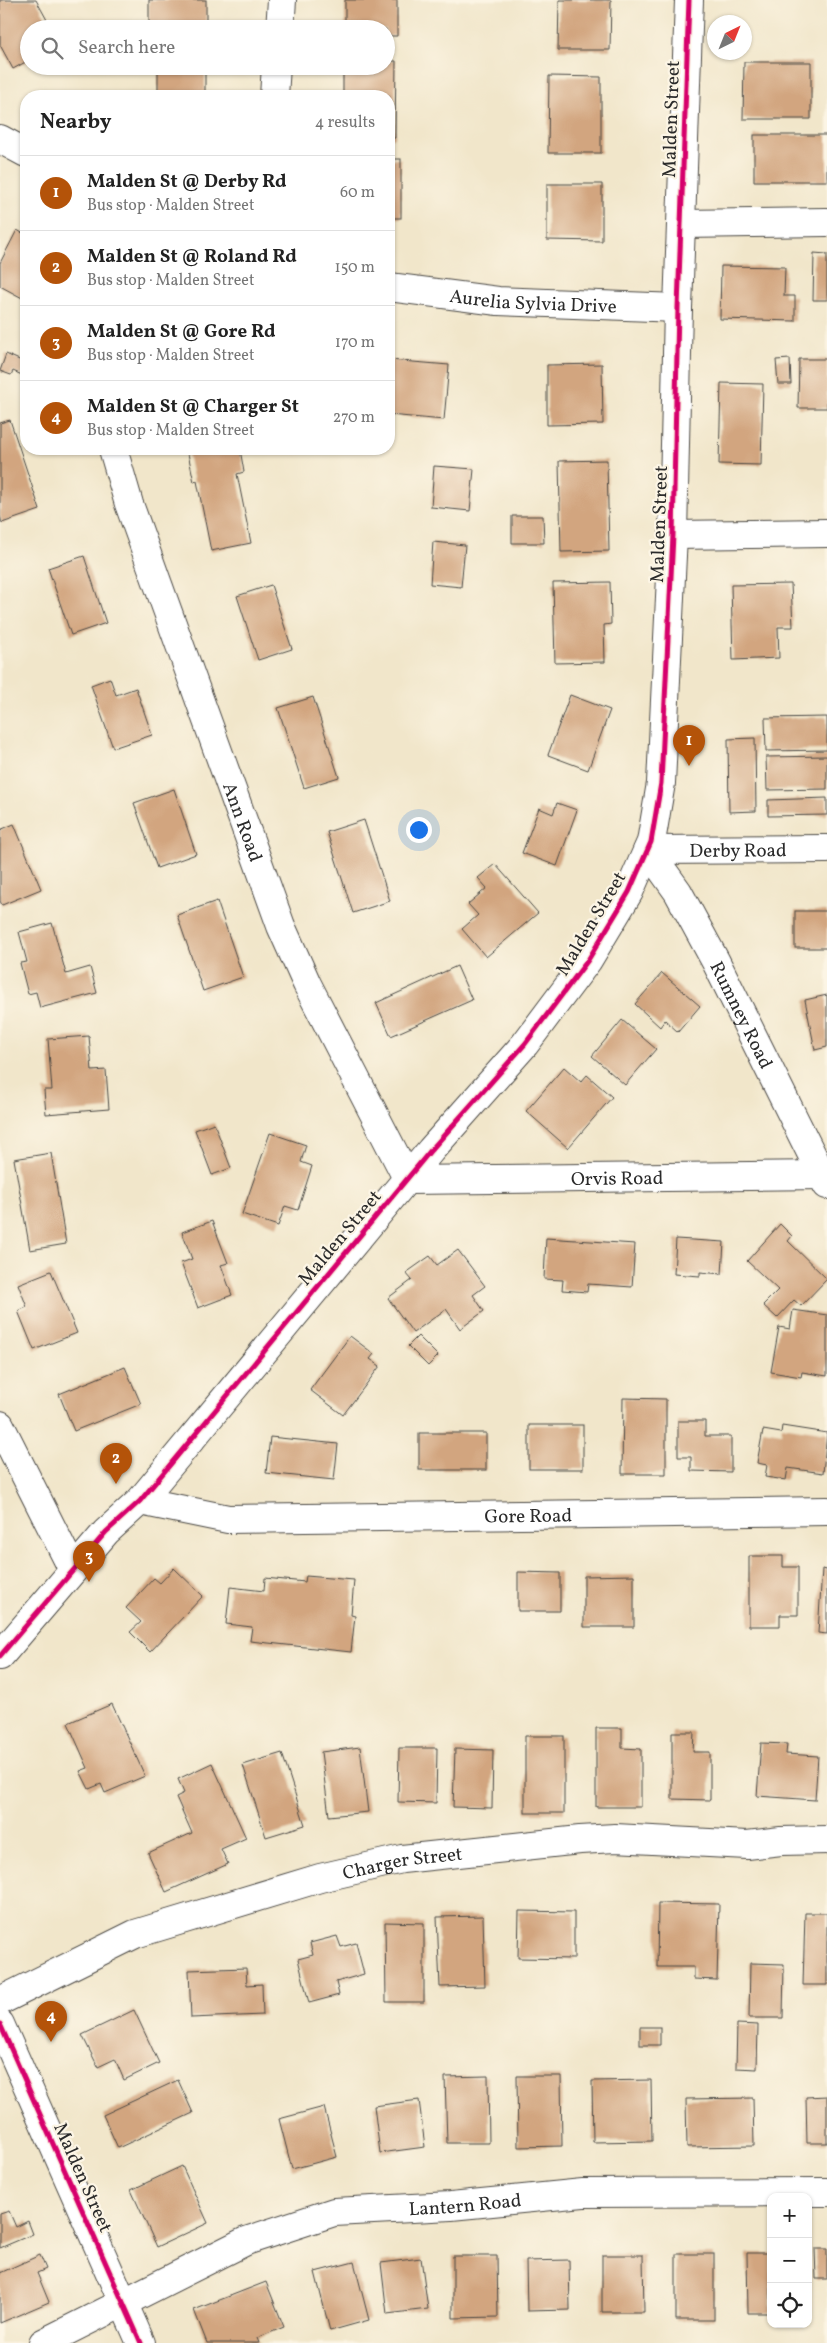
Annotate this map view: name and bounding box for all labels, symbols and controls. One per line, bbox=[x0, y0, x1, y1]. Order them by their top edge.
north arrow bbox=[707, 15, 752, 60]
search box bbox=[20, 20, 395, 75]
icon: search bbox=[38, 34, 66, 62]
text: Search here bbox=[78, 35, 175, 61]
street label: Malden Street bbox=[657, 60, 687, 178]
text: Nearby bbox=[40, 108, 111, 137]
text: 4 results bbox=[315, 112, 375, 134]
text: Malden St @ Derby Rd bbox=[87, 169, 287, 195]
text: 1 bbox=[53, 182, 59, 204]
text: 60 m bbox=[340, 182, 375, 204]
text: Bus stop · Malden Street bbox=[87, 195, 255, 217]
text: Malden St @ Roland Rd bbox=[87, 244, 297, 270]
text: 2 bbox=[52, 257, 60, 279]
text: 150 m bbox=[334, 257, 375, 279]
text: Bus stop · Malden Street bbox=[87, 270, 255, 292]
street label: Aurelia Sylvia Drive bbox=[448, 284, 617, 321]
text: Malden St @ Gore Rd bbox=[87, 319, 276, 345]
text: 3 bbox=[52, 332, 60, 354]
text: 170 m bbox=[335, 332, 375, 354]
text: Bus stop · Malden Street bbox=[87, 345, 255, 367]
text: Malden St @ Charger St bbox=[87, 394, 299, 420]
text: 4 bbox=[51, 407, 61, 429]
text: 270 m bbox=[333, 407, 375, 429]
text: Bus stop · Malden Street bbox=[87, 420, 255, 442]
street label: Malden Street bbox=[645, 465, 675, 583]
pin: 1 bbox=[673, 725, 705, 766]
street label: Ann Road bbox=[215, 779, 268, 866]
your location bbox=[406, 817, 432, 843]
street label: Derby Road bbox=[689, 838, 787, 865]
street label: Malden Street bbox=[550, 867, 633, 981]
street label: Rumney Road bbox=[703, 957, 778, 1074]
street label: Orvis Road bbox=[571, 1166, 664, 1193]
street label: Malden Street bbox=[293, 1185, 388, 1292]
pin: 2 bbox=[100, 1443, 132, 1484]
street label: Gore Road bbox=[484, 1503, 572, 1531]
pin: 3 bbox=[73, 1541, 105, 1582]
street label: Charger Street bbox=[340, 1842, 464, 1887]
pin: 4 bbox=[35, 2001, 67, 2042]
street label: Malden Street bbox=[46, 2119, 118, 2237]
street label: Lantern Road bbox=[408, 2188, 523, 2223]
map controls bbox=[767, 2193, 812, 2328]
button: + bbox=[767, 2193, 812, 2238]
button: − bbox=[767, 2238, 812, 2283]
button: locate bbox=[767, 2283, 812, 2328]

